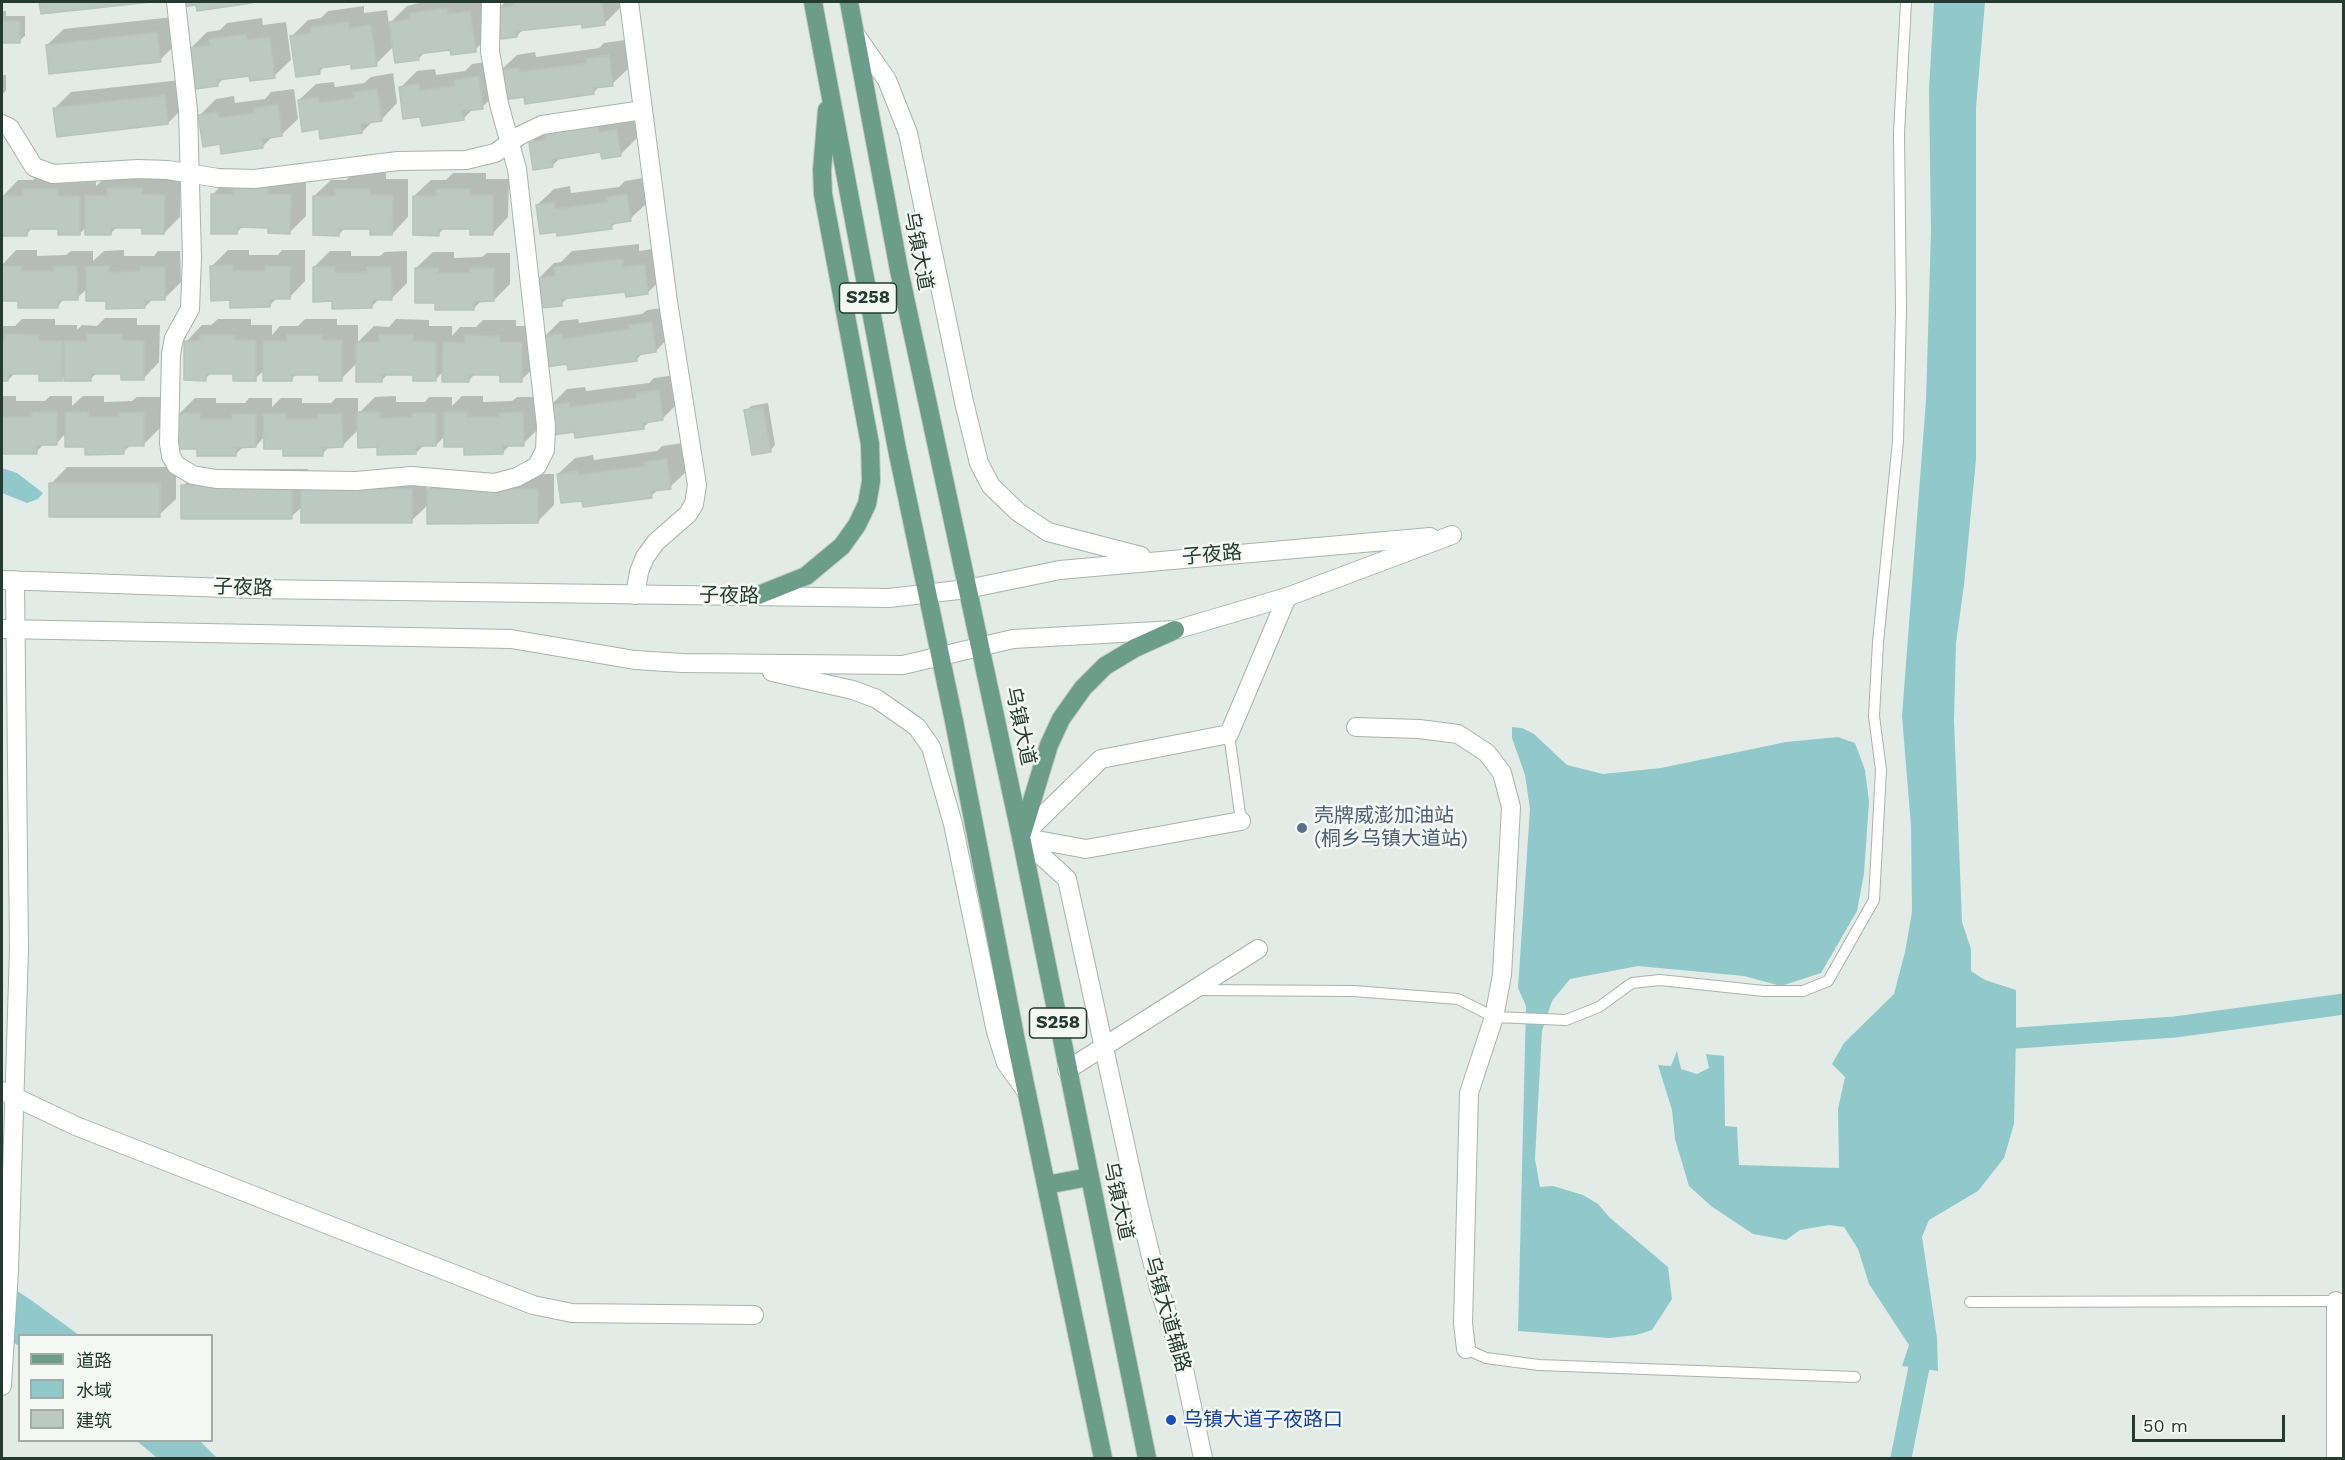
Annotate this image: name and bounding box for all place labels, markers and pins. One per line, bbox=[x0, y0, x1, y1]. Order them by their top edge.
place label: 壳牌威澎加油站 (桐乡乌镇大道站) bbox=[1314, 804, 1468, 851]
marker: 壳牌威澎加油站 (桐乡乌镇大道站) bbox=[1295, 821, 1309, 835]
place label: 乌镇大道子夜路口 bbox=[1183, 1408, 1343, 1432]
marker: 乌镇大道子夜路口 bbox=[1164, 1413, 1178, 1427]

